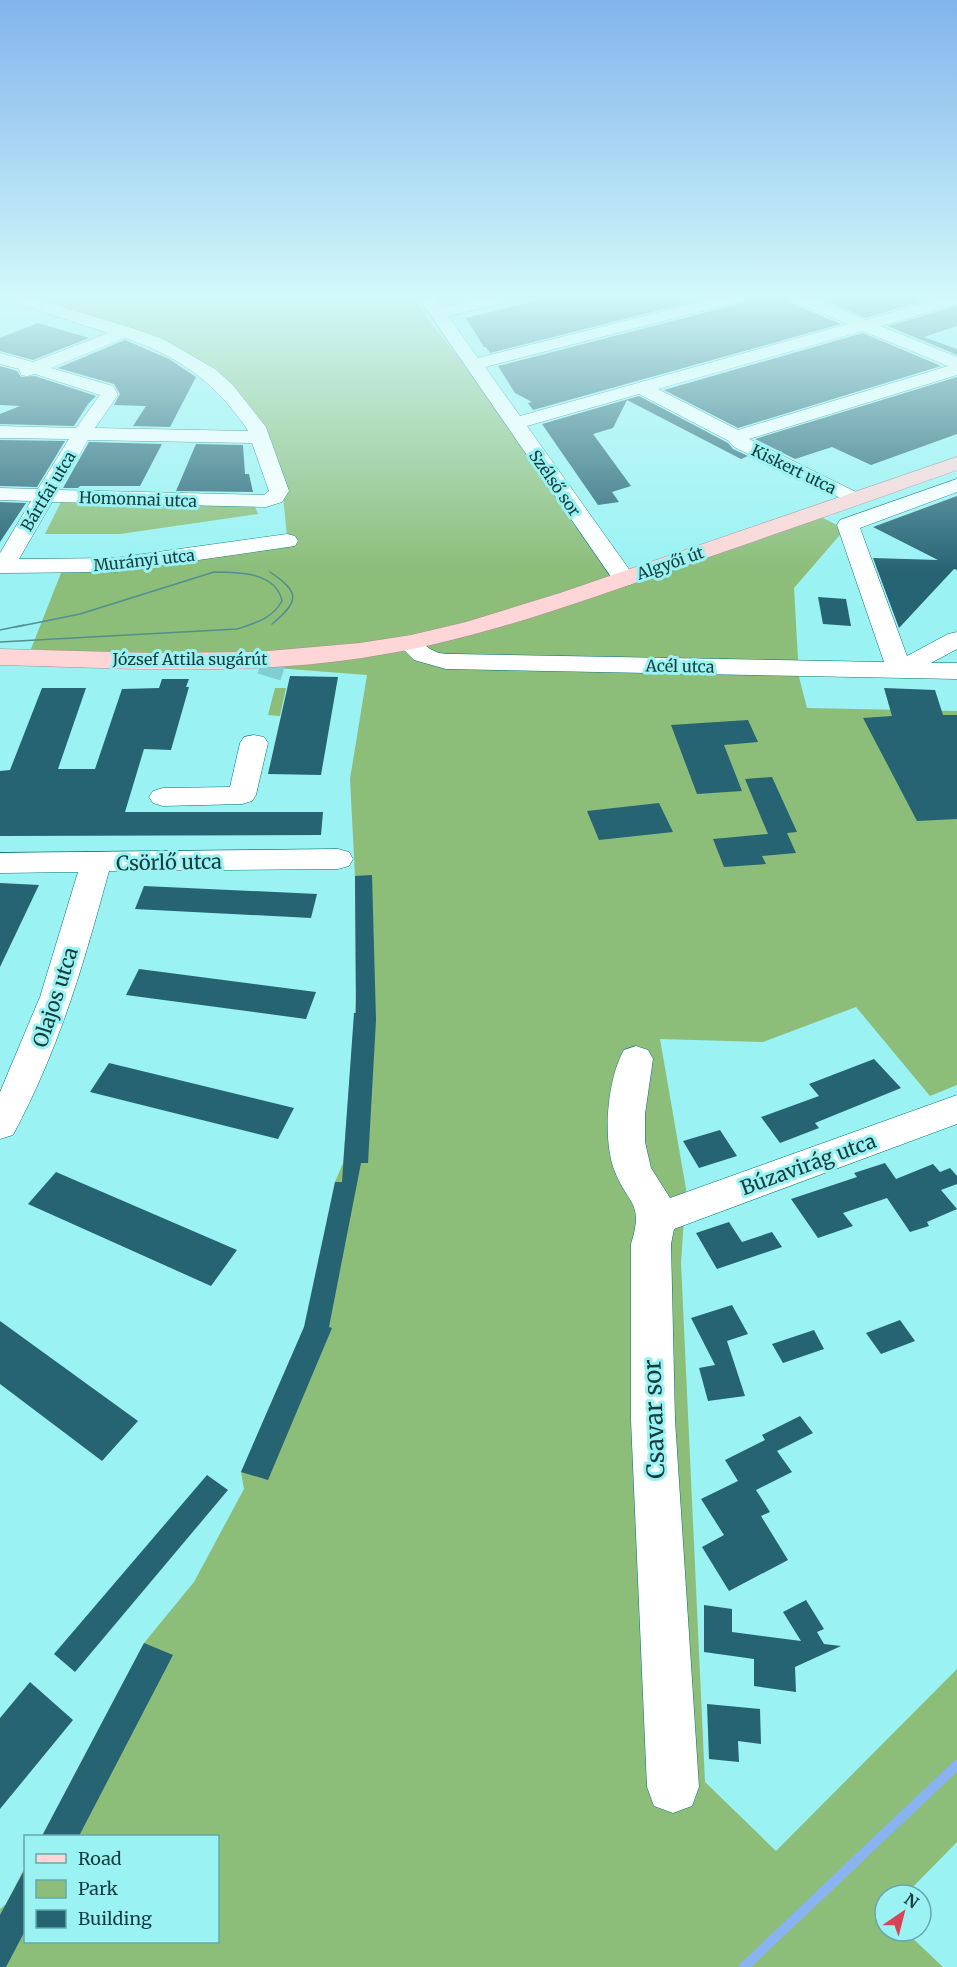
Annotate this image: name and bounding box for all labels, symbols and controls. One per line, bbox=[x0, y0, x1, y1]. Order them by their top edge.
street label: Kiskert utca bbox=[748, 440, 840, 498]
street label: Szélső sor bbox=[525, 446, 585, 520]
street label: Bártfai utca bbox=[16, 447, 80, 535]
street label: Homonnai utca bbox=[79, 487, 198, 511]
street label: Algyői út bbox=[633, 542, 707, 584]
street label: Murányi utca bbox=[92, 545, 196, 575]
street label: József Attila sugárút bbox=[112, 649, 268, 669]
street label: Acél utca bbox=[645, 655, 715, 677]
street label: Csörlő utca bbox=[116, 849, 222, 875]
street label: Olajos utca bbox=[27, 944, 83, 1050]
street label: Búzavirág utca bbox=[737, 1128, 879, 1200]
street label: Csavar sor bbox=[636, 1358, 672, 1479]
legend bbox=[24, 1835, 219, 1943]
text: Road bbox=[78, 1847, 122, 1870]
text: Park bbox=[78, 1877, 119, 1900]
north arrow bbox=[873, 1883, 933, 1943]
text: N bbox=[901, 1889, 923, 1913]
text: Building bbox=[78, 1907, 152, 1930]

